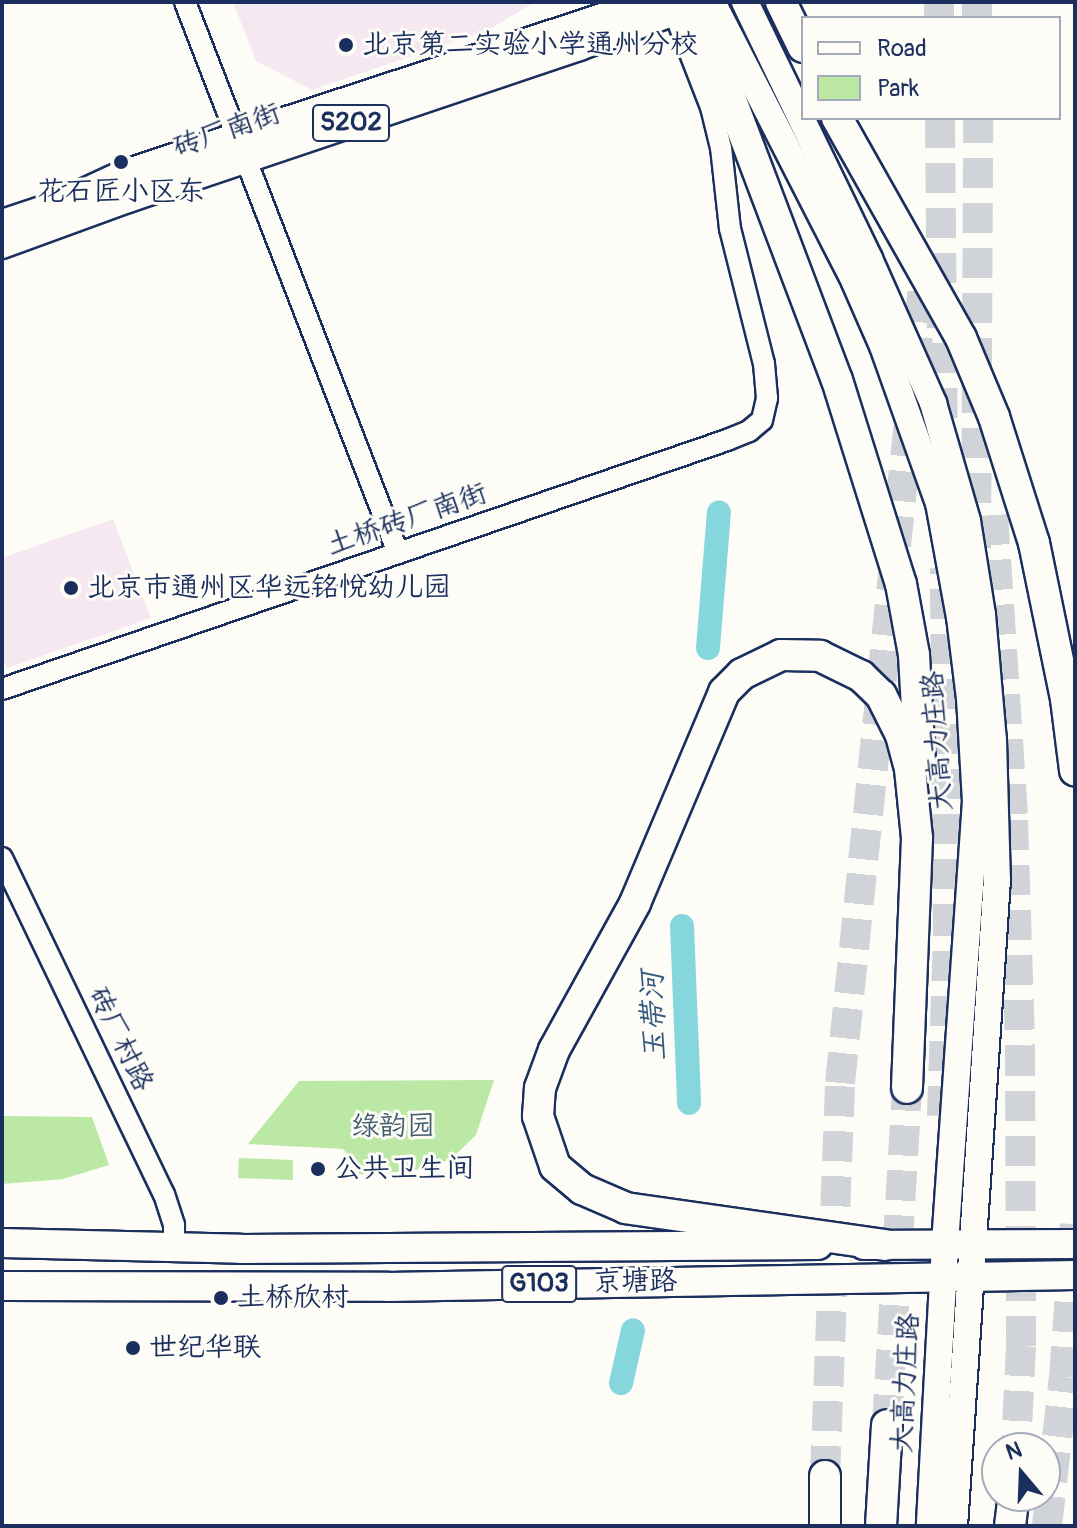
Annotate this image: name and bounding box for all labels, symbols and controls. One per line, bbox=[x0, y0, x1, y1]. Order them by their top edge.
legend bbox=[801, 16, 1061, 120]
place label: 北京第二实验小学通州分校 bbox=[362, 28, 698, 62]
text: Road bbox=[877, 34, 927, 63]
marker: 北京第二实验小学通州分校 bbox=[337, 36, 355, 54]
text: Park bbox=[877, 74, 919, 103]
street label: 砖厂南街 bbox=[169, 97, 285, 165]
road number: S202 bbox=[311, 101, 391, 145]
marker: 花石匠小区东 bbox=[112, 153, 130, 171]
place label: 花石匠小区东 bbox=[37, 175, 205, 209]
street label: 土桥砖厂南街 bbox=[322, 477, 492, 563]
place label: 北京市通州区华远铭悦幼儿园 bbox=[87, 571, 451, 605]
marker: 北京市通州区华远铭悦幼儿园 bbox=[62, 579, 80, 597]
street label: 大高力庄路 bbox=[916, 670, 960, 812]
water label: 玉带河 bbox=[634, 970, 674, 1062]
street label: 砖厂村路 bbox=[80, 981, 160, 1097]
park label: 绿韵园 bbox=[351, 1110, 435, 1144]
place label: 公共卫生间 bbox=[334, 1152, 474, 1186]
marker: 公共卫生间 bbox=[309, 1160, 327, 1178]
road number: G103 bbox=[501, 1262, 577, 1306]
street label: 京塘路 bbox=[593, 1264, 677, 1300]
place label: 土桥欣村 bbox=[237, 1281, 349, 1315]
marker: 土桥欣村 bbox=[212, 1289, 230, 1307]
street label: 大高力庄路 bbox=[886, 1312, 926, 1454]
place label: 世纪华联 bbox=[149, 1331, 261, 1365]
marker: 世纪华联 bbox=[124, 1339, 142, 1357]
north arrow bbox=[981, 1432, 1061, 1512]
text: N bbox=[1002, 1436, 1025, 1467]

